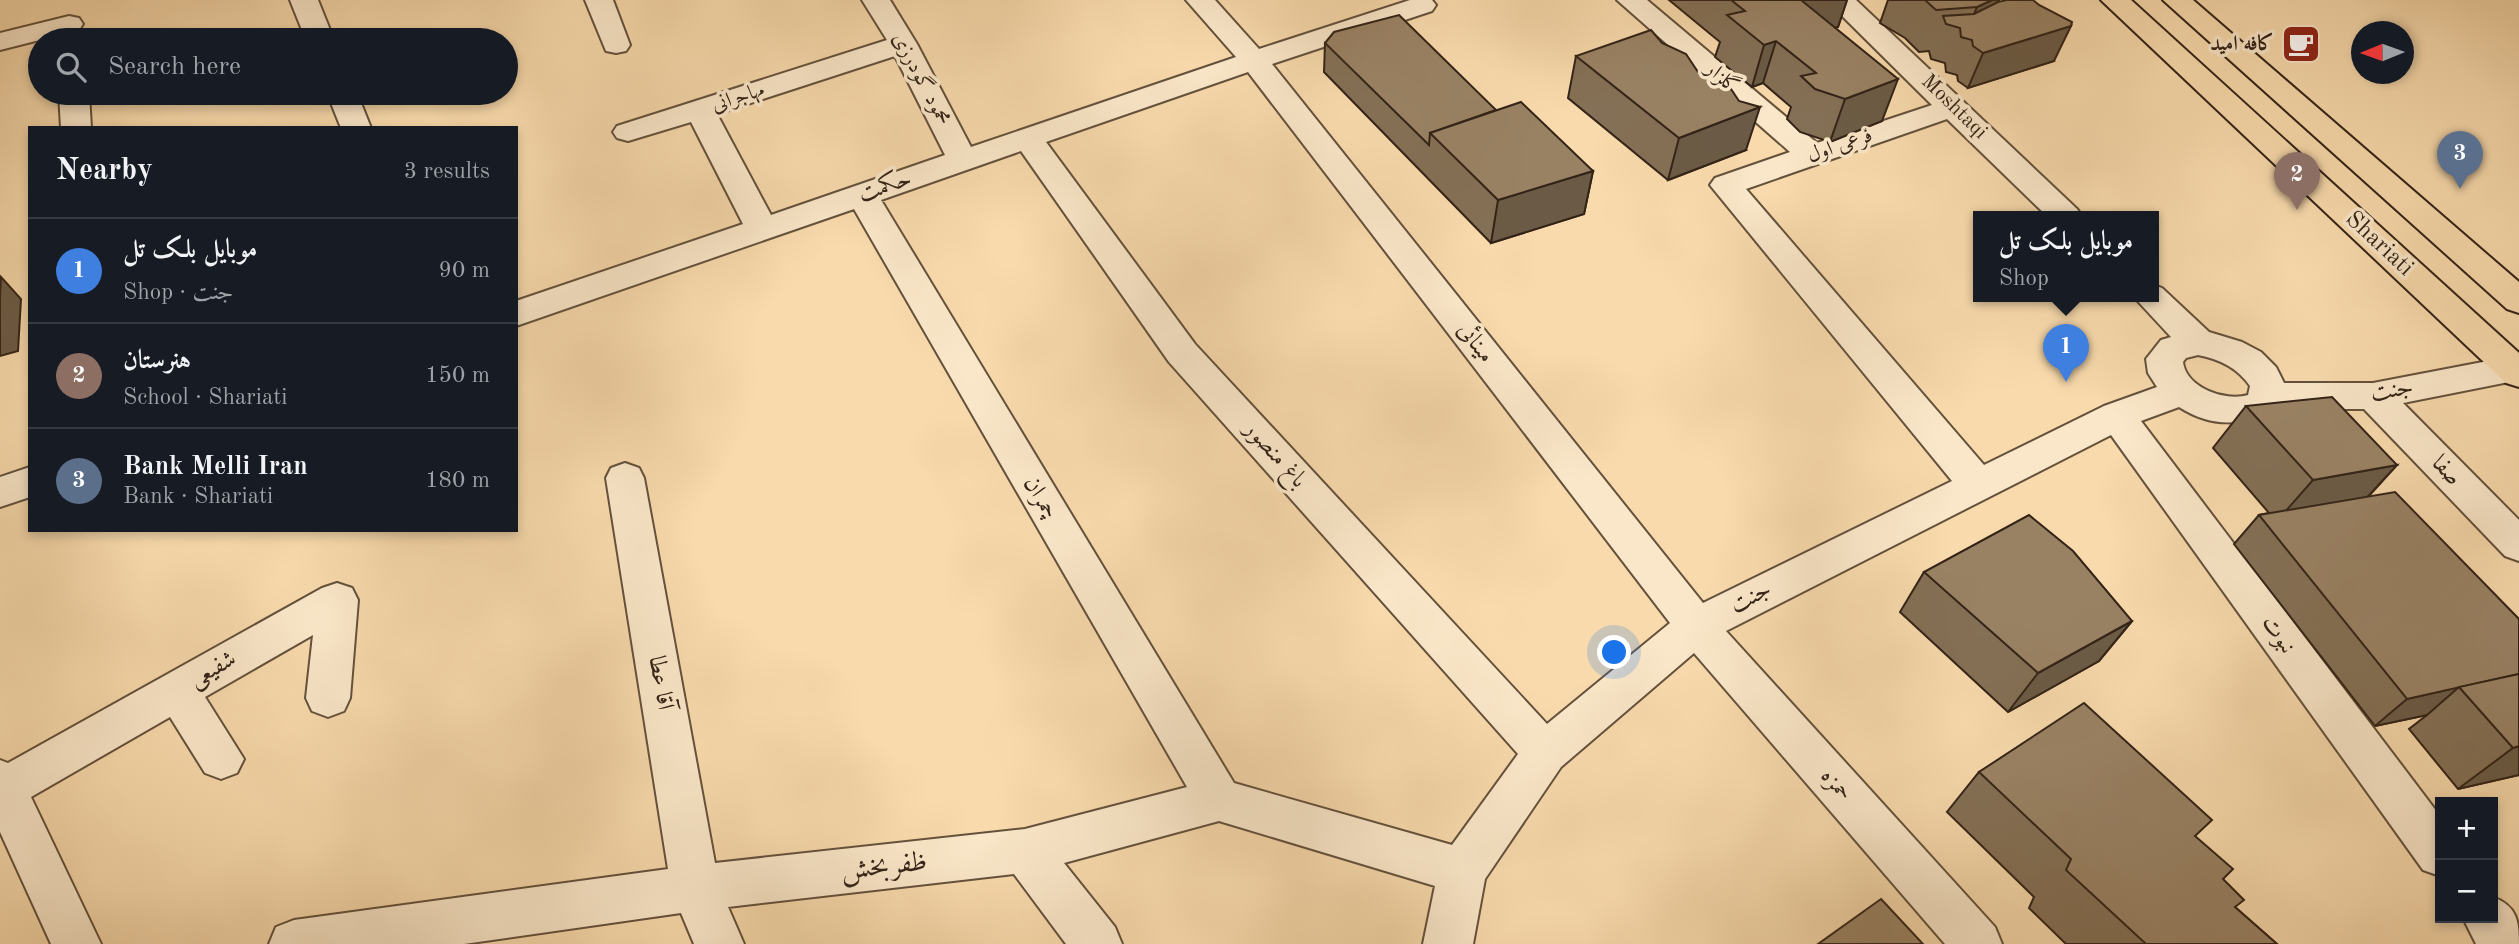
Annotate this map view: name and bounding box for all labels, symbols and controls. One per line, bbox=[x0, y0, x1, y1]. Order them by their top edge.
north arrow bbox=[2351, 21, 2414, 84]
cafe icon: کافه امید bbox=[2280, 23, 2322, 65]
search box bbox=[28, 28, 518, 105]
street label: محمود گودرزی bbox=[887, 28, 957, 129]
place label: کافه امید bbox=[2210, 32, 2274, 55]
icon: search bbox=[52, 48, 90, 86]
text: Search here bbox=[108, 54, 241, 80]
street label: گلزار bbox=[1699, 54, 1745, 99]
street label: Moshtaqi bbox=[1917, 71, 1991, 143]
street label: مهاجرانی bbox=[709, 80, 768, 118]
street label: فرعی اول bbox=[1805, 125, 1876, 168]
pin: 3 bbox=[2437, 131, 2483, 189]
pin: 2 bbox=[2274, 152, 2320, 210]
text: Nearby bbox=[56, 156, 153, 186]
text: 3 results bbox=[404, 160, 490, 183]
street label: حکمت bbox=[854, 164, 915, 207]
street label: Shariati bbox=[2341, 207, 2417, 281]
popup bbox=[1973, 211, 2159, 302]
text: موبایل بلک تل bbox=[1999, 229, 2133, 255]
text: موبایل بلک تل bbox=[123, 237, 257, 263]
text: 1 bbox=[72, 259, 86, 282]
text: 90 m bbox=[439, 259, 490, 282]
text: Shop bbox=[1999, 267, 2049, 290]
text: Shop · جنت bbox=[123, 281, 233, 304]
street label: مینائی bbox=[1452, 316, 1500, 368]
pin: 1 bbox=[2043, 324, 2089, 382]
text: هنرستان bbox=[123, 348, 191, 374]
text: 2 bbox=[72, 364, 86, 387]
text: 150 m bbox=[425, 364, 490, 387]
street label: جنت bbox=[2369, 376, 2415, 406]
text: School · Shariati bbox=[123, 386, 288, 409]
street label: باغ منصور bbox=[1233, 416, 1311, 497]
street label: صفا bbox=[2426, 451, 2466, 491]
text: Bank Melli Iran bbox=[123, 454, 308, 480]
text: 3 bbox=[72, 469, 86, 492]
text: 180 m bbox=[425, 469, 490, 492]
street label: چمران bbox=[1017, 473, 1062, 524]
text: Bank · Shariati bbox=[123, 485, 273, 508]
street label: جنت bbox=[1726, 578, 1776, 618]
street label: نبوت bbox=[2255, 611, 2300, 659]
your location bbox=[1597, 635, 1631, 669]
street label: شفیعی bbox=[185, 647, 242, 695]
street label: آقا عطا bbox=[643, 653, 681, 715]
street label: حمزه bbox=[1815, 764, 1856, 807]
map controls bbox=[2435, 797, 2498, 923]
button: + bbox=[2435, 797, 2498, 860]
street label: ظفربخش bbox=[839, 849, 929, 887]
button: − bbox=[2435, 860, 2498, 923]

